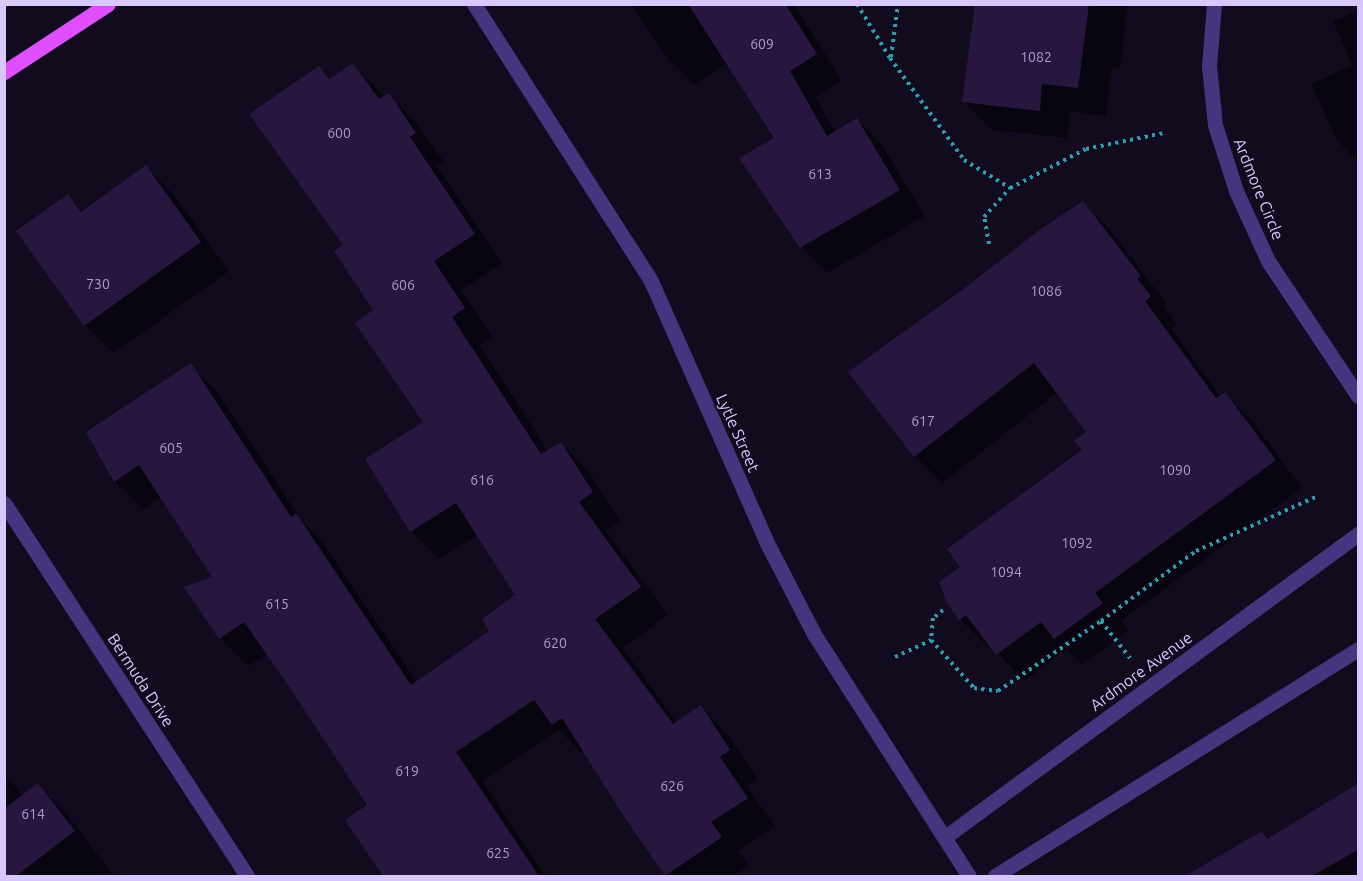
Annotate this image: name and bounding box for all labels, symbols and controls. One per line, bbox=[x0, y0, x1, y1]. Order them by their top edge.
house number: 609 bbox=[750, 36, 774, 52]
house number: 1082 bbox=[1020, 49, 1052, 65]
house number: 600 bbox=[327, 125, 351, 141]
street label: Ardmore Circle bbox=[1230, 135, 1288, 243]
house number: 613 bbox=[808, 166, 832, 182]
house number: 730 bbox=[86, 276, 110, 292]
house number: 606 bbox=[391, 277, 415, 293]
house number: 1086 bbox=[1030, 283, 1062, 299]
street label: Lytle Street bbox=[712, 391, 764, 475]
house number: 617 bbox=[911, 413, 935, 429]
house number: 605 bbox=[159, 440, 183, 456]
house number: 1090 bbox=[1159, 462, 1191, 478]
house number: 616 bbox=[470, 472, 494, 488]
house number: 1092 bbox=[1061, 535, 1093, 551]
house number: 1094 bbox=[990, 564, 1022, 580]
house number: 615 bbox=[265, 596, 289, 612]
street label: Ardmore Avenue bbox=[1086, 628, 1196, 714]
street label: Bermuda Drive bbox=[104, 630, 178, 730]
house number: 620 bbox=[543, 635, 567, 651]
house number: 619 bbox=[395, 763, 419, 779]
house number: 626 bbox=[660, 778, 684, 794]
house number: 614 bbox=[21, 806, 45, 822]
house number: 625 bbox=[486, 845, 510, 861]

